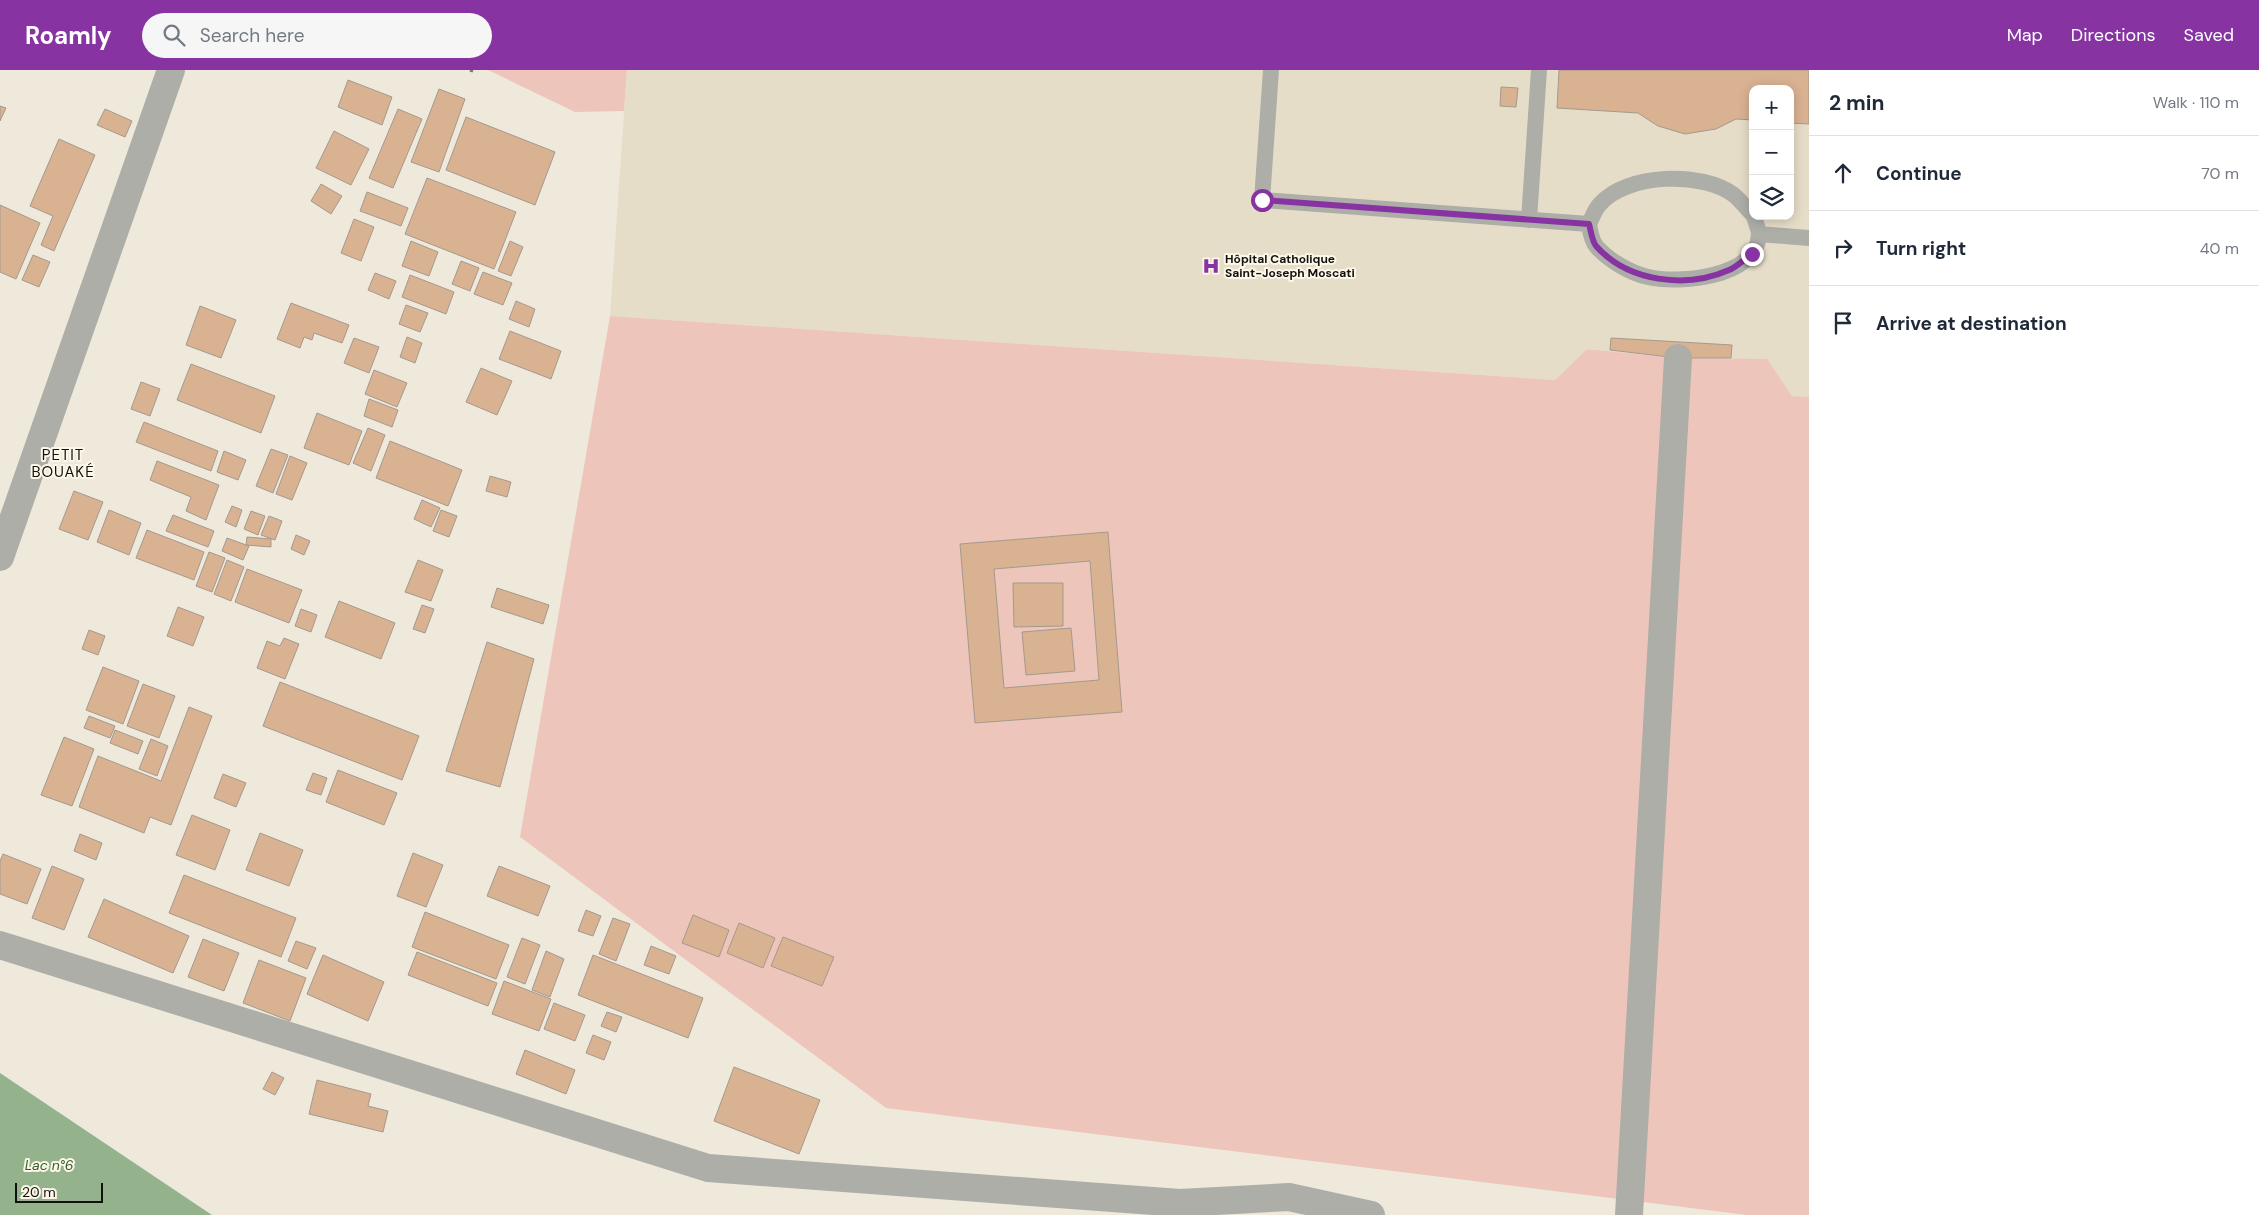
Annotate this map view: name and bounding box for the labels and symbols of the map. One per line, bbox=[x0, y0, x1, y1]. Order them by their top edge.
route start bbox=[1251, 189, 1274, 212]
route end bbox=[1741, 243, 1764, 266]
place label: Hôpital Catholique Saint-Joseph Moscati bbox=[1225, 251, 1355, 281]
hospital icon: Hôpital Catholique Saint-Joseph Moscati bbox=[1201, 256, 1221, 276]
district label: PETIT BOUAKÉ bbox=[31, 445, 95, 482]
water label: Lac n°6 bbox=[25, 1156, 74, 1174]
scale bar bbox=[15, 1180, 102, 1203]

